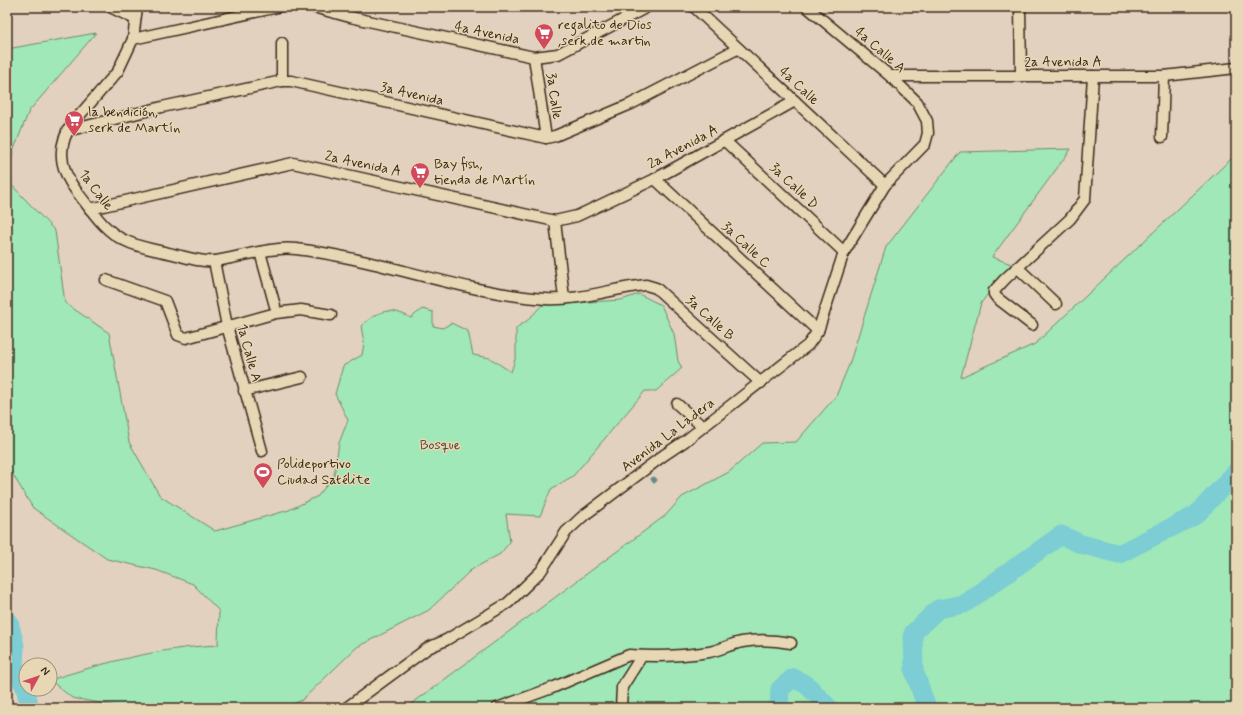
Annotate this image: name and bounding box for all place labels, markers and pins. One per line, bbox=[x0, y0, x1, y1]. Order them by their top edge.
place label: regalito de Dios ,serk de martin bbox=[558, 16, 652, 50]
supermarket icon: regalito de Dios ,serk de martin bbox=[533, 22, 555, 50]
place label: la bendición, serk de Martín bbox=[88, 103, 180, 137]
supermarket icon: la bendición, serk de Martín bbox=[63, 109, 85, 137]
place label: Bay fish, tienda de Martín bbox=[434, 155, 535, 189]
supermarket icon: Bay fish, tienda de Martín bbox=[409, 161, 431, 189]
place label: Polideportivo Ciudad Satélite bbox=[277, 455, 370, 489]
sports icon: Polideportivo Ciudad Satélite bbox=[252, 461, 274, 489]

